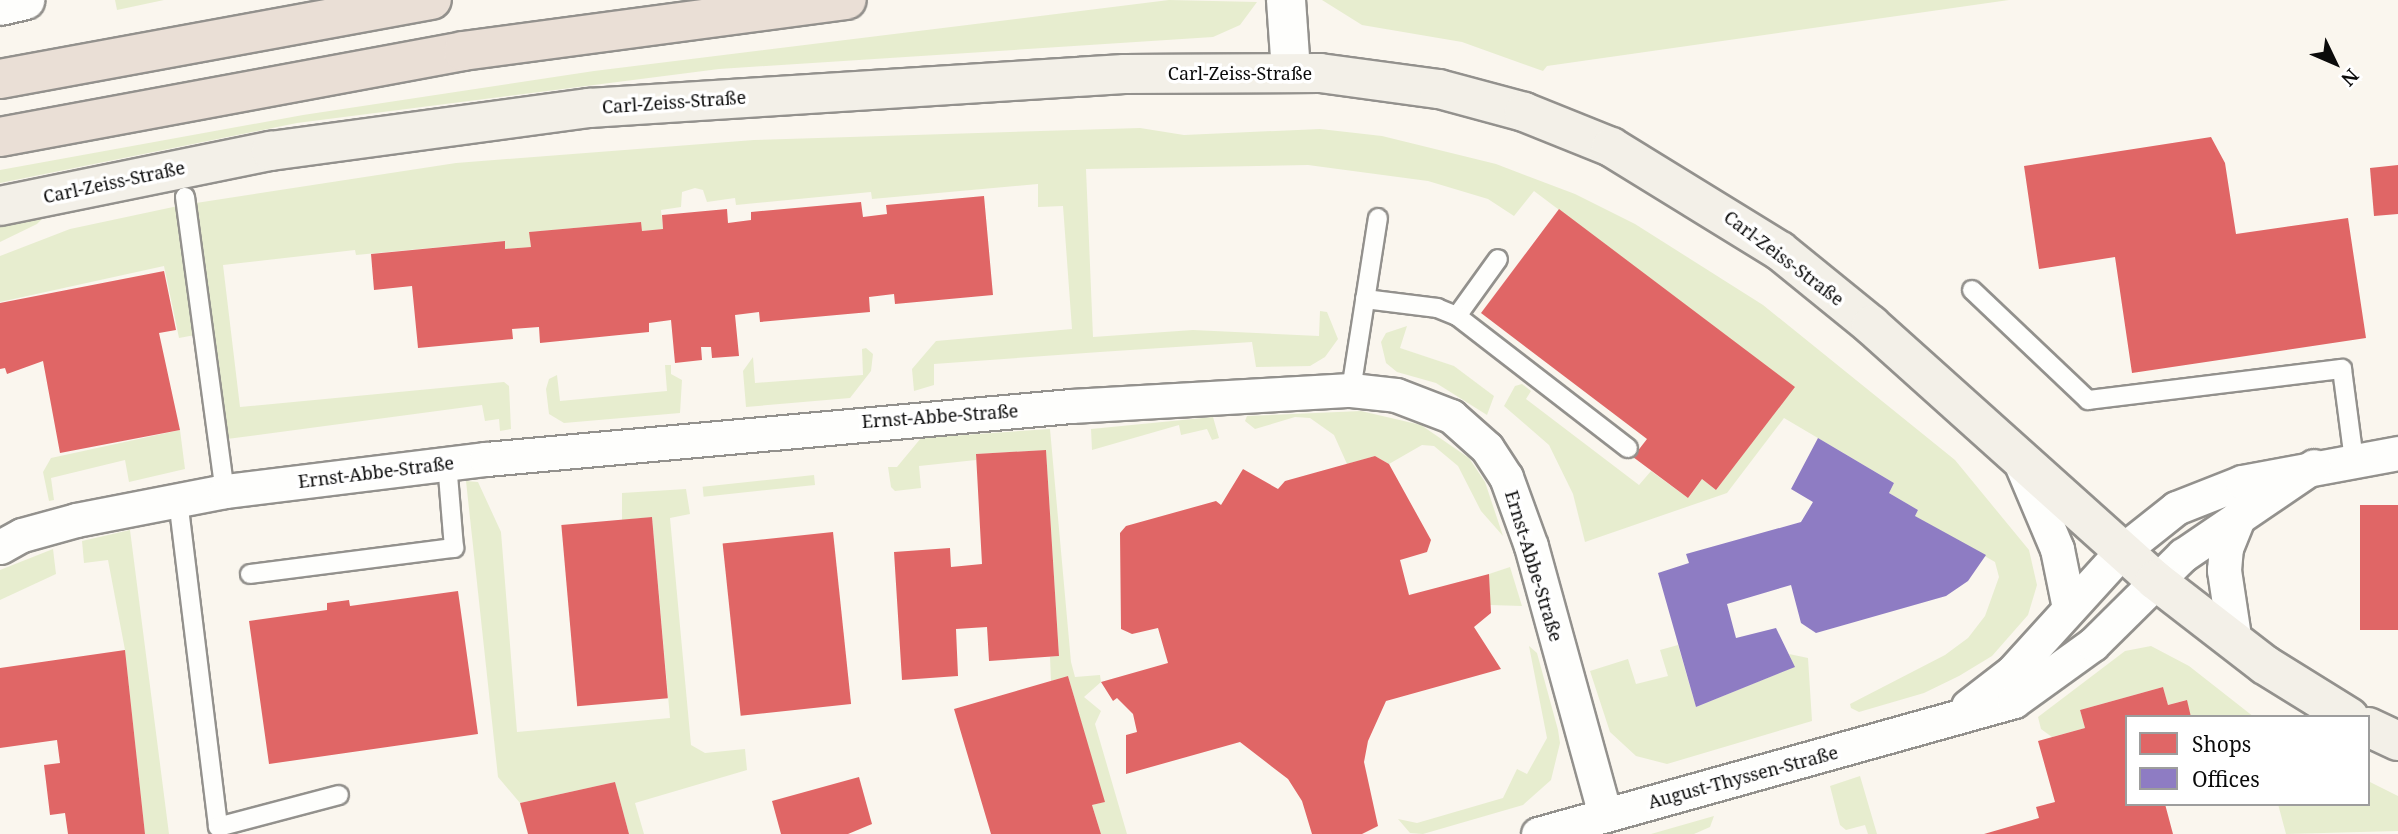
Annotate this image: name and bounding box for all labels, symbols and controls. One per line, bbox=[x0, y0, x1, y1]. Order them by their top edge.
north arrow bbox=[2300, 28, 2370, 98]
street label: Carl-Zeiss-Straße bbox=[1168, 62, 1312, 84]
text: N bbox=[2336, 63, 2365, 92]
street label: Carl-Zeiss-Straße bbox=[601, 86, 747, 118]
street label: Carl-Zeiss-Straße bbox=[41, 156, 187, 208]
street label: Carl-Zeiss-Straße bbox=[1720, 206, 1848, 310]
street label: Ernst-Abbe-Straße bbox=[861, 400, 1019, 432]
street label: Ernst-Abbe-Straße bbox=[297, 452, 455, 492]
street label: Ernst-Abbe-Straße bbox=[1501, 488, 1567, 644]
legend bbox=[2125, 715, 2370, 806]
text: Shops bbox=[2192, 730, 2251, 758]
street label: August-Thyssen-Straße bbox=[1646, 741, 1840, 813]
text: Offices bbox=[2192, 765, 2260, 793]

